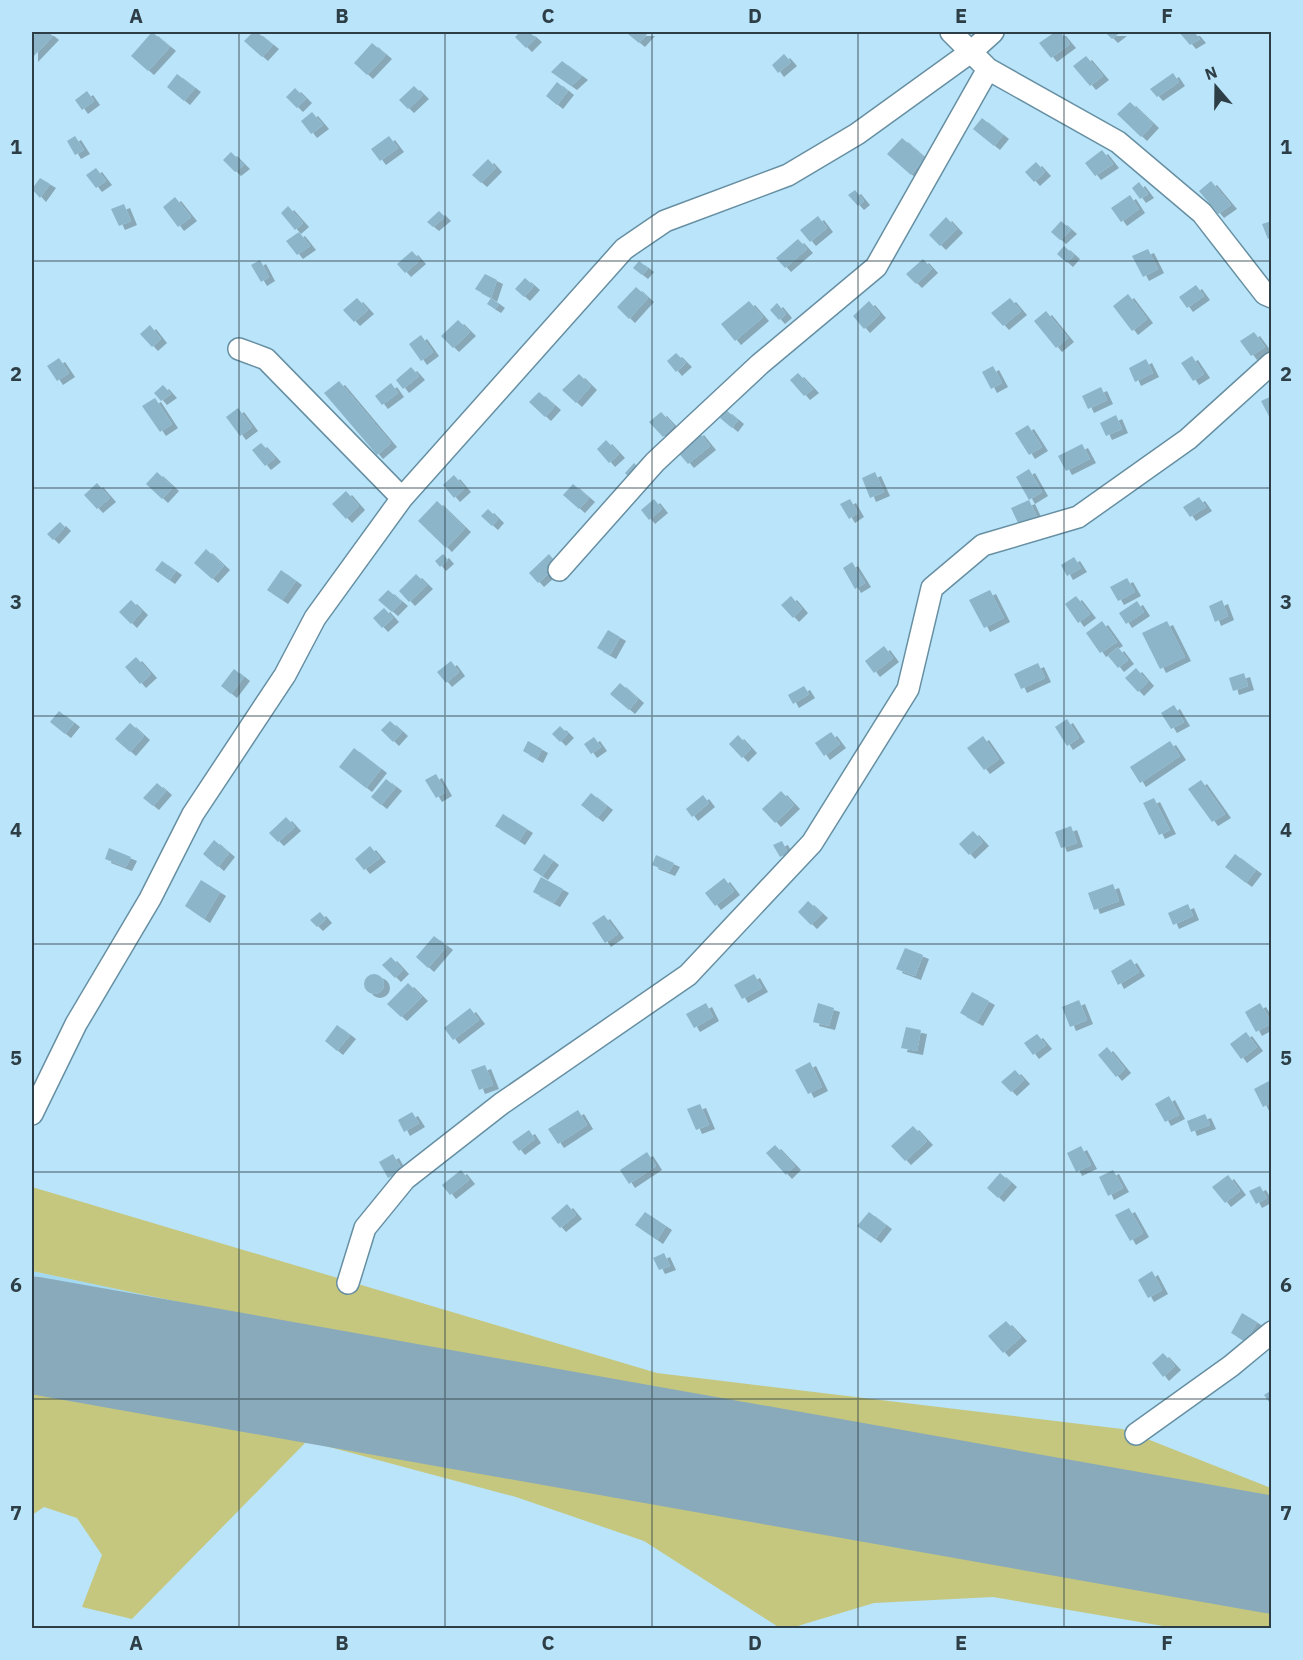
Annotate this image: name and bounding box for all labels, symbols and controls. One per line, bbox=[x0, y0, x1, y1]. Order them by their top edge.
text: A bbox=[129, 2, 143, 29]
text: B bbox=[335, 2, 349, 29]
text: C bbox=[541, 2, 555, 29]
text: D bbox=[748, 2, 762, 29]
text: E bbox=[955, 2, 967, 29]
text: F bbox=[1161, 2, 1173, 29]
north arrow bbox=[1186, 57, 1246, 117]
text: N bbox=[1202, 62, 1220, 84]
text: 1 bbox=[10, 133, 22, 160]
text: 1 bbox=[1280, 133, 1292, 160]
text: 2 bbox=[10, 360, 22, 387]
text: 2 bbox=[1280, 360, 1292, 387]
text: 3 bbox=[10, 588, 22, 615]
text: 3 bbox=[1280, 588, 1292, 615]
text: 4 bbox=[10, 816, 22, 843]
text: 4 bbox=[1280, 816, 1292, 843]
text: 5 bbox=[10, 1044, 22, 1071]
text: 5 bbox=[1280, 1044, 1292, 1071]
text: 6 bbox=[10, 1271, 22, 1298]
text: 6 bbox=[1280, 1271, 1292, 1298]
text: 7 bbox=[10, 1499, 22, 1526]
text: 7 bbox=[1280, 1499, 1292, 1526]
text: A bbox=[129, 1629, 143, 1656]
text: B bbox=[335, 1629, 349, 1656]
text: C bbox=[541, 1629, 555, 1656]
text: D bbox=[748, 1629, 762, 1656]
text: E bbox=[955, 1629, 967, 1656]
text: F bbox=[1161, 1629, 1173, 1656]

